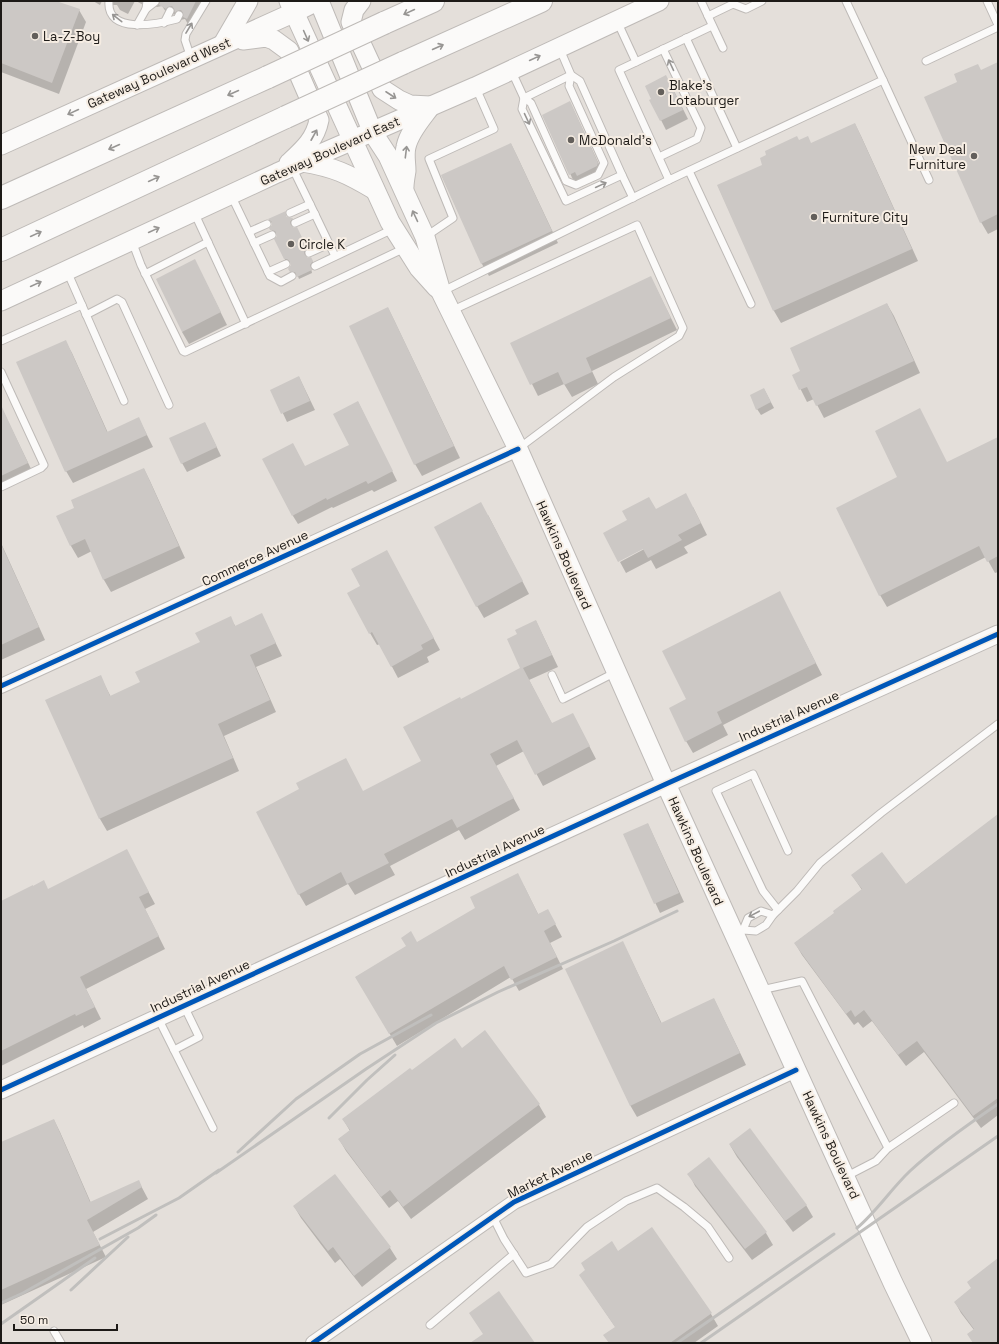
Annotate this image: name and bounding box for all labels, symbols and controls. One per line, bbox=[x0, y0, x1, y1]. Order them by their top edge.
one-way arrow bbox=[403, 9, 415, 16]
one-way arrow bbox=[111, 14, 122, 23]
one-way arrow bbox=[186, 22, 194, 34]
place label: La-Z-Boy bbox=[43, 28, 100, 45]
one-way arrow bbox=[302, 30, 310, 42]
marker: La-Z-Boy bbox=[30, 31, 40, 41]
street label: Gateway Boulevard West bbox=[85, 34, 233, 112]
one-way arrow bbox=[432, 43, 444, 50]
one-way arrow bbox=[529, 54, 541, 61]
one-way arrow bbox=[667, 59, 674, 71]
place label: Blake's Lotaburger bbox=[669, 77, 739, 109]
marker: Blake's Lotaburger bbox=[656, 87, 666, 97]
one-way arrow bbox=[227, 90, 239, 97]
one-way arrow bbox=[385, 92, 397, 100]
one-way arrow bbox=[67, 109, 79, 116]
street label: Gateway Boulevard East bbox=[257, 112, 403, 190]
one-way arrow bbox=[524, 112, 531, 124]
one-way arrow bbox=[310, 129, 318, 141]
place label: McDonald's bbox=[579, 132, 652, 149]
marker: McDonald's bbox=[566, 135, 576, 145]
place label: New Deal Furniture bbox=[909, 141, 966, 173]
one-way arrow bbox=[109, 143, 121, 151]
one-way arrow bbox=[402, 146, 409, 159]
marker: New Deal Furniture bbox=[969, 151, 979, 161]
one-way arrow bbox=[148, 175, 160, 182]
one-way arrow bbox=[595, 181, 607, 188]
place label: Furniture City bbox=[822, 209, 908, 226]
one-way arrow bbox=[411, 210, 418, 222]
marker: Furniture City bbox=[809, 212, 819, 222]
one-way arrow bbox=[148, 226, 160, 233]
one-way arrow bbox=[30, 230, 42, 237]
place label: Circle K bbox=[299, 236, 345, 253]
marker: Circle K bbox=[286, 239, 296, 249]
one-way arrow bbox=[30, 280, 42, 287]
street label: Hawkins Boulevard bbox=[532, 498, 596, 612]
street label: Commerce Avenue bbox=[199, 526, 311, 590]
street label: Industrial Avenue bbox=[736, 686, 842, 746]
street label: Hawkins Boulevard bbox=[664, 794, 728, 908]
street label: Industrial Avenue bbox=[442, 820, 548, 882]
one-way arrow bbox=[749, 911, 761, 919]
street label: Industrial Avenue bbox=[147, 955, 253, 1017]
street label: Hawkins Boulevard bbox=[799, 1088, 863, 1202]
street label: Market Avenue bbox=[505, 1146, 595, 1202]
scale bar bbox=[14, 1306, 117, 1332]
text: 50 m bbox=[20, 1312, 48, 1328]

